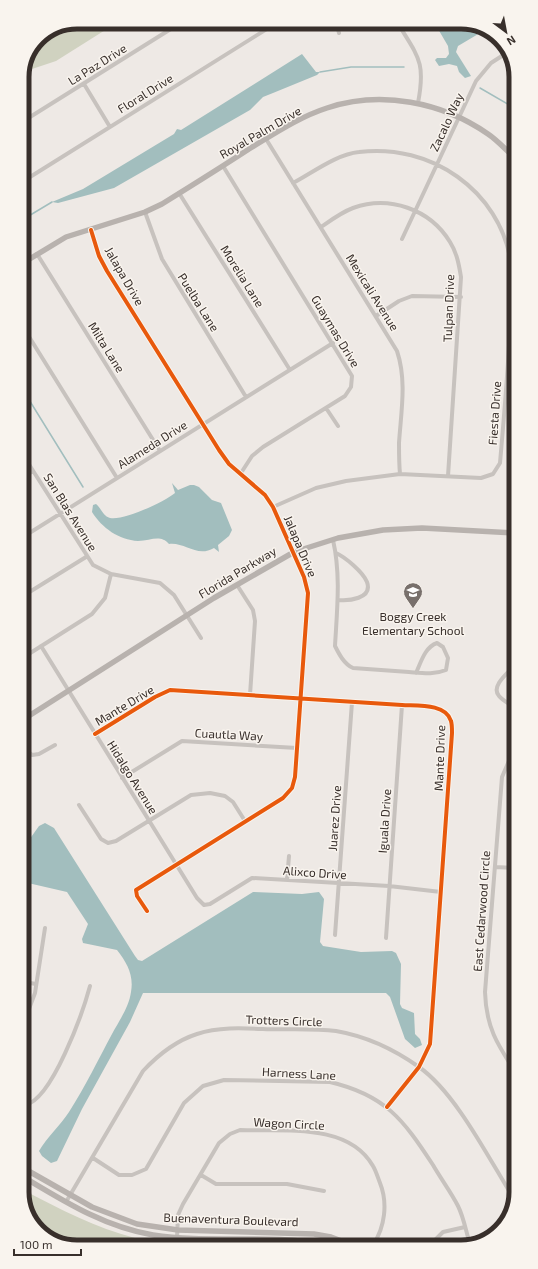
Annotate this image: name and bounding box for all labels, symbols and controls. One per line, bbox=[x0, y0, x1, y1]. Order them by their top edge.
north arrow bbox=[486, 12, 526, 52]
text: N bbox=[505, 33, 518, 49]
street label: La Paz Drive bbox=[65, 40, 129, 88]
street label: Floral Drive bbox=[115, 70, 175, 116]
street label: Zacalo Way bbox=[426, 90, 466, 153]
street label: Royal Palm Drive bbox=[217, 103, 303, 161]
street label: Morelia Lane bbox=[218, 242, 268, 310]
street label: Jalapa Drive bbox=[103, 244, 147, 308]
street label: Mexicali Avenue bbox=[344, 251, 402, 333]
street label: Puelba Lane bbox=[176, 270, 222, 334]
street label: Tulpan Drive bbox=[440, 274, 456, 342]
street label: Guaymas Drive bbox=[309, 292, 363, 370]
street label: Milta Lane bbox=[86, 319, 128, 375]
street label: Fiesta Drive bbox=[485, 380, 503, 446]
street label: Alameda Drive bbox=[115, 417, 189, 471]
street label: San Blas Avenue bbox=[41, 470, 101, 554]
street label: Jalapa Drive bbox=[282, 513, 320, 579]
street label: Florida Parkway bbox=[196, 543, 279, 601]
school or university icon: Boggy Creek Elementary School bbox=[402, 581, 424, 609]
place label: Boggy Creek Elementary School bbox=[362, 609, 465, 637]
street label: Mante Drive bbox=[92, 682, 156, 728]
street label: Cuautla Way bbox=[194, 725, 264, 743]
street label: Mante Drive bbox=[431, 725, 447, 791]
street label: Hidalgo Avenue bbox=[105, 738, 161, 816]
street label: Juarez Drive bbox=[325, 785, 343, 851]
street label: Iguala Drive bbox=[375, 788, 393, 854]
street label: East Cedarwood Circle bbox=[470, 850, 492, 972]
street label: Alixco Drive bbox=[283, 863, 347, 881]
street label: Trotters Circle bbox=[245, 1012, 323, 1028]
street label: Harness Lane bbox=[262, 1064, 336, 1082]
street label: Wagon Circle bbox=[253, 1114, 325, 1132]
street label: Buenaventura Boulevard bbox=[163, 1210, 299, 1228]
scale bar bbox=[14, 1231, 81, 1257]
text: 100 m bbox=[20, 1237, 52, 1251]

